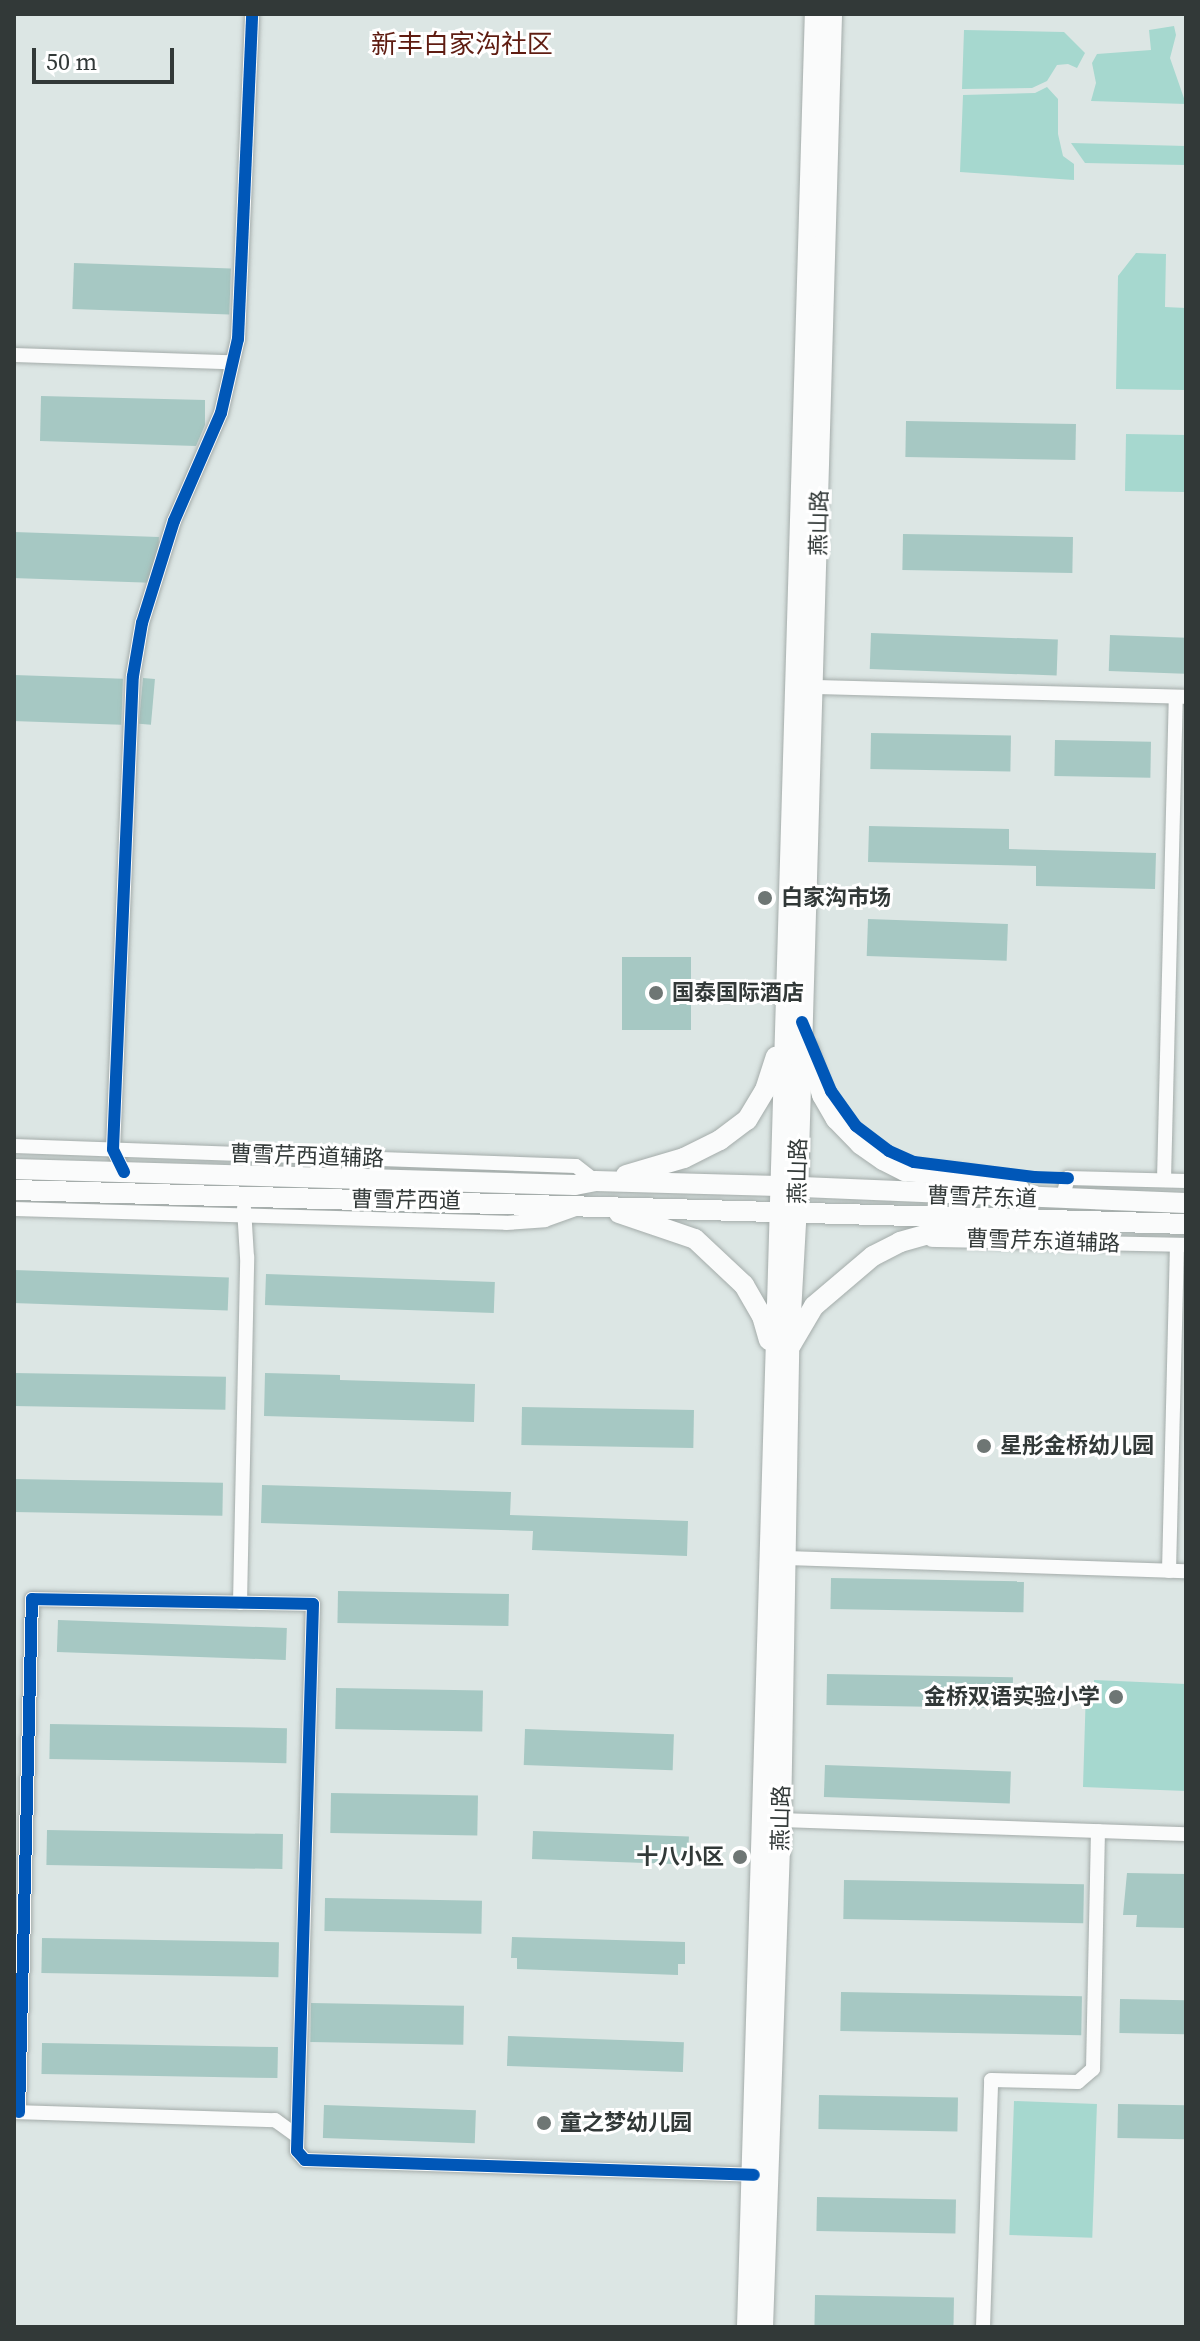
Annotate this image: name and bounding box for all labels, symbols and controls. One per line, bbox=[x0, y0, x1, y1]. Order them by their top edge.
district label: 新丰白家沟社区 bbox=[371, 29, 553, 61]
scale bar bbox=[36, 32, 178, 82]
text: 50 m bbox=[46, 45, 97, 78]
street label: 燕山路 bbox=[805, 490, 833, 556]
place label: 白家沟市场 bbox=[781, 885, 891, 911]
marker: 白家沟市场 bbox=[756, 889, 774, 907]
place label: 国泰国际酒店 bbox=[672, 980, 804, 1006]
marker: 国泰国际酒店 bbox=[647, 984, 665, 1002]
street label: 燕山路 bbox=[784, 1138, 812, 1204]
street label: 曹雪芹西道辅路 bbox=[230, 1140, 384, 1172]
street label: 曹雪芹东道 bbox=[927, 1182, 1037, 1212]
street label: 曹雪芹西道 bbox=[351, 1186, 461, 1214]
street label: 曹雪芹东道辅路 bbox=[966, 1225, 1120, 1257]
place label: 星彤金桥幼儿园 bbox=[1000, 1433, 1154, 1459]
marker: 星彤金桥幼儿园 bbox=[975, 1437, 993, 1455]
place label: 金桥双语实验小学 bbox=[924, 1684, 1100, 1710]
marker: 金桥双语实验小学 bbox=[1107, 1688, 1125, 1706]
street label: 燕山路 bbox=[767, 1785, 795, 1851]
place label: 十八小区 bbox=[636, 1844, 724, 1870]
marker: 十八小区 bbox=[731, 1848, 749, 1866]
place label: 童之梦幼儿园 bbox=[560, 2110, 692, 2136]
marker: 童之梦幼儿园 bbox=[535, 2114, 553, 2132]

